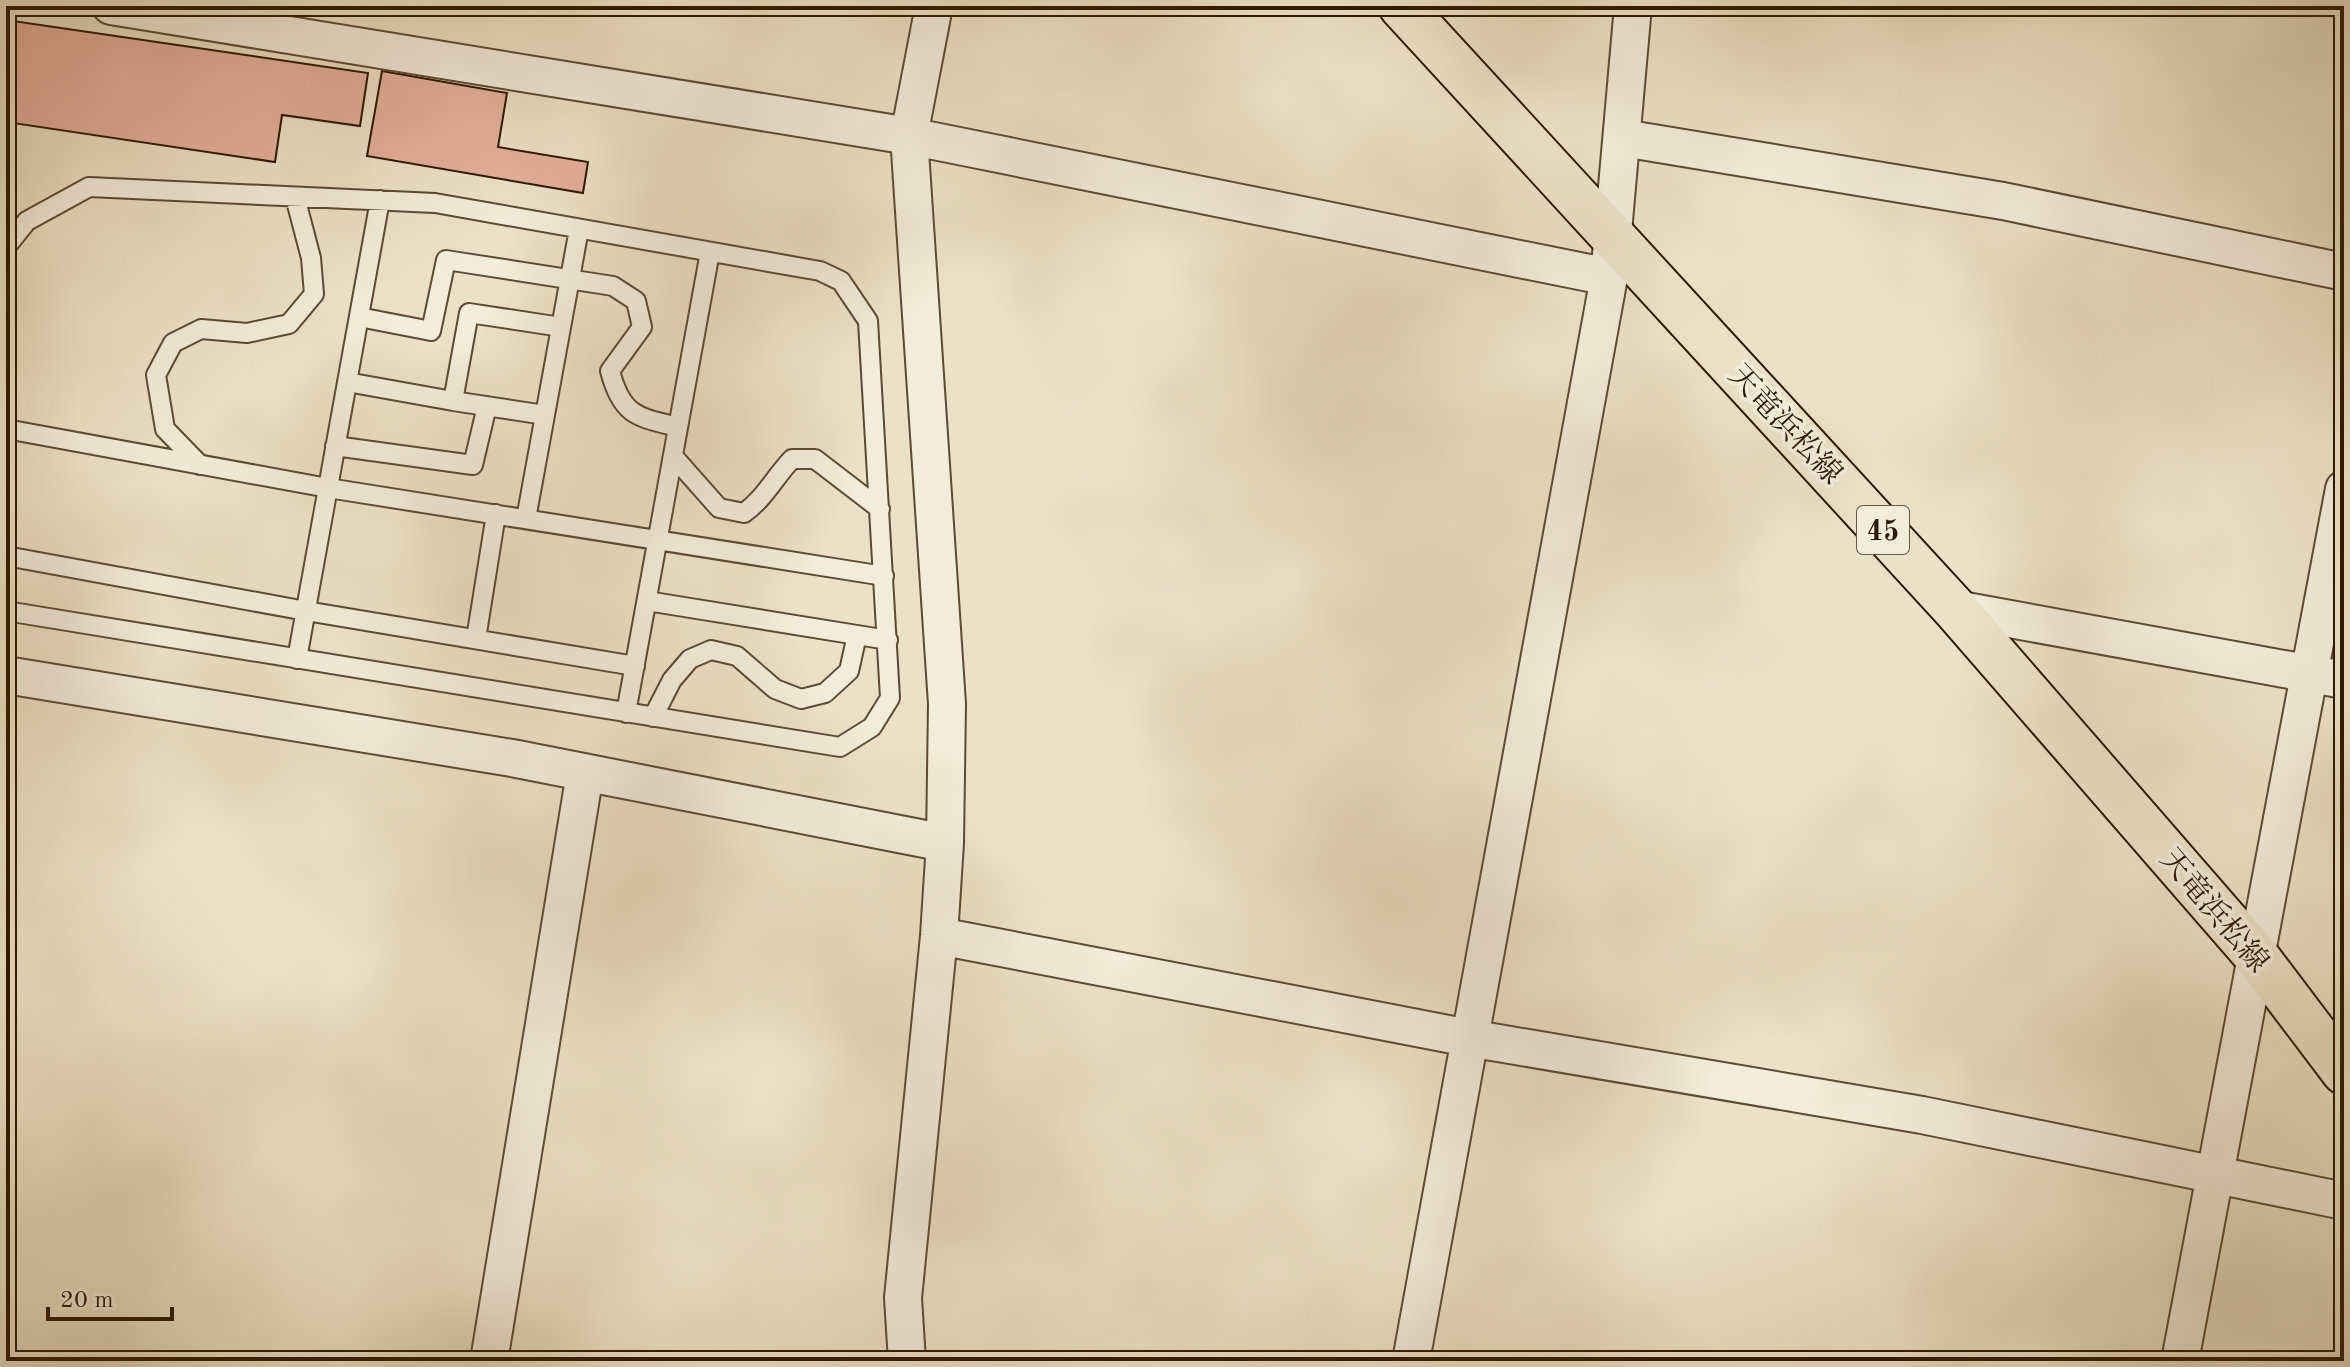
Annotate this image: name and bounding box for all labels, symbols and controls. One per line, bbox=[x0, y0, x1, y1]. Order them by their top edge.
street label: 天竜浜松線 bbox=[1722, 358, 1849, 490]
road number: 45 bbox=[1857, 506, 1909, 554]
street label: 天竜浜松線 bbox=[2154, 842, 2275, 978]
scale bar bbox=[48, 1271, 172, 1321]
text: 20 m bbox=[60, 1289, 114, 1313]

